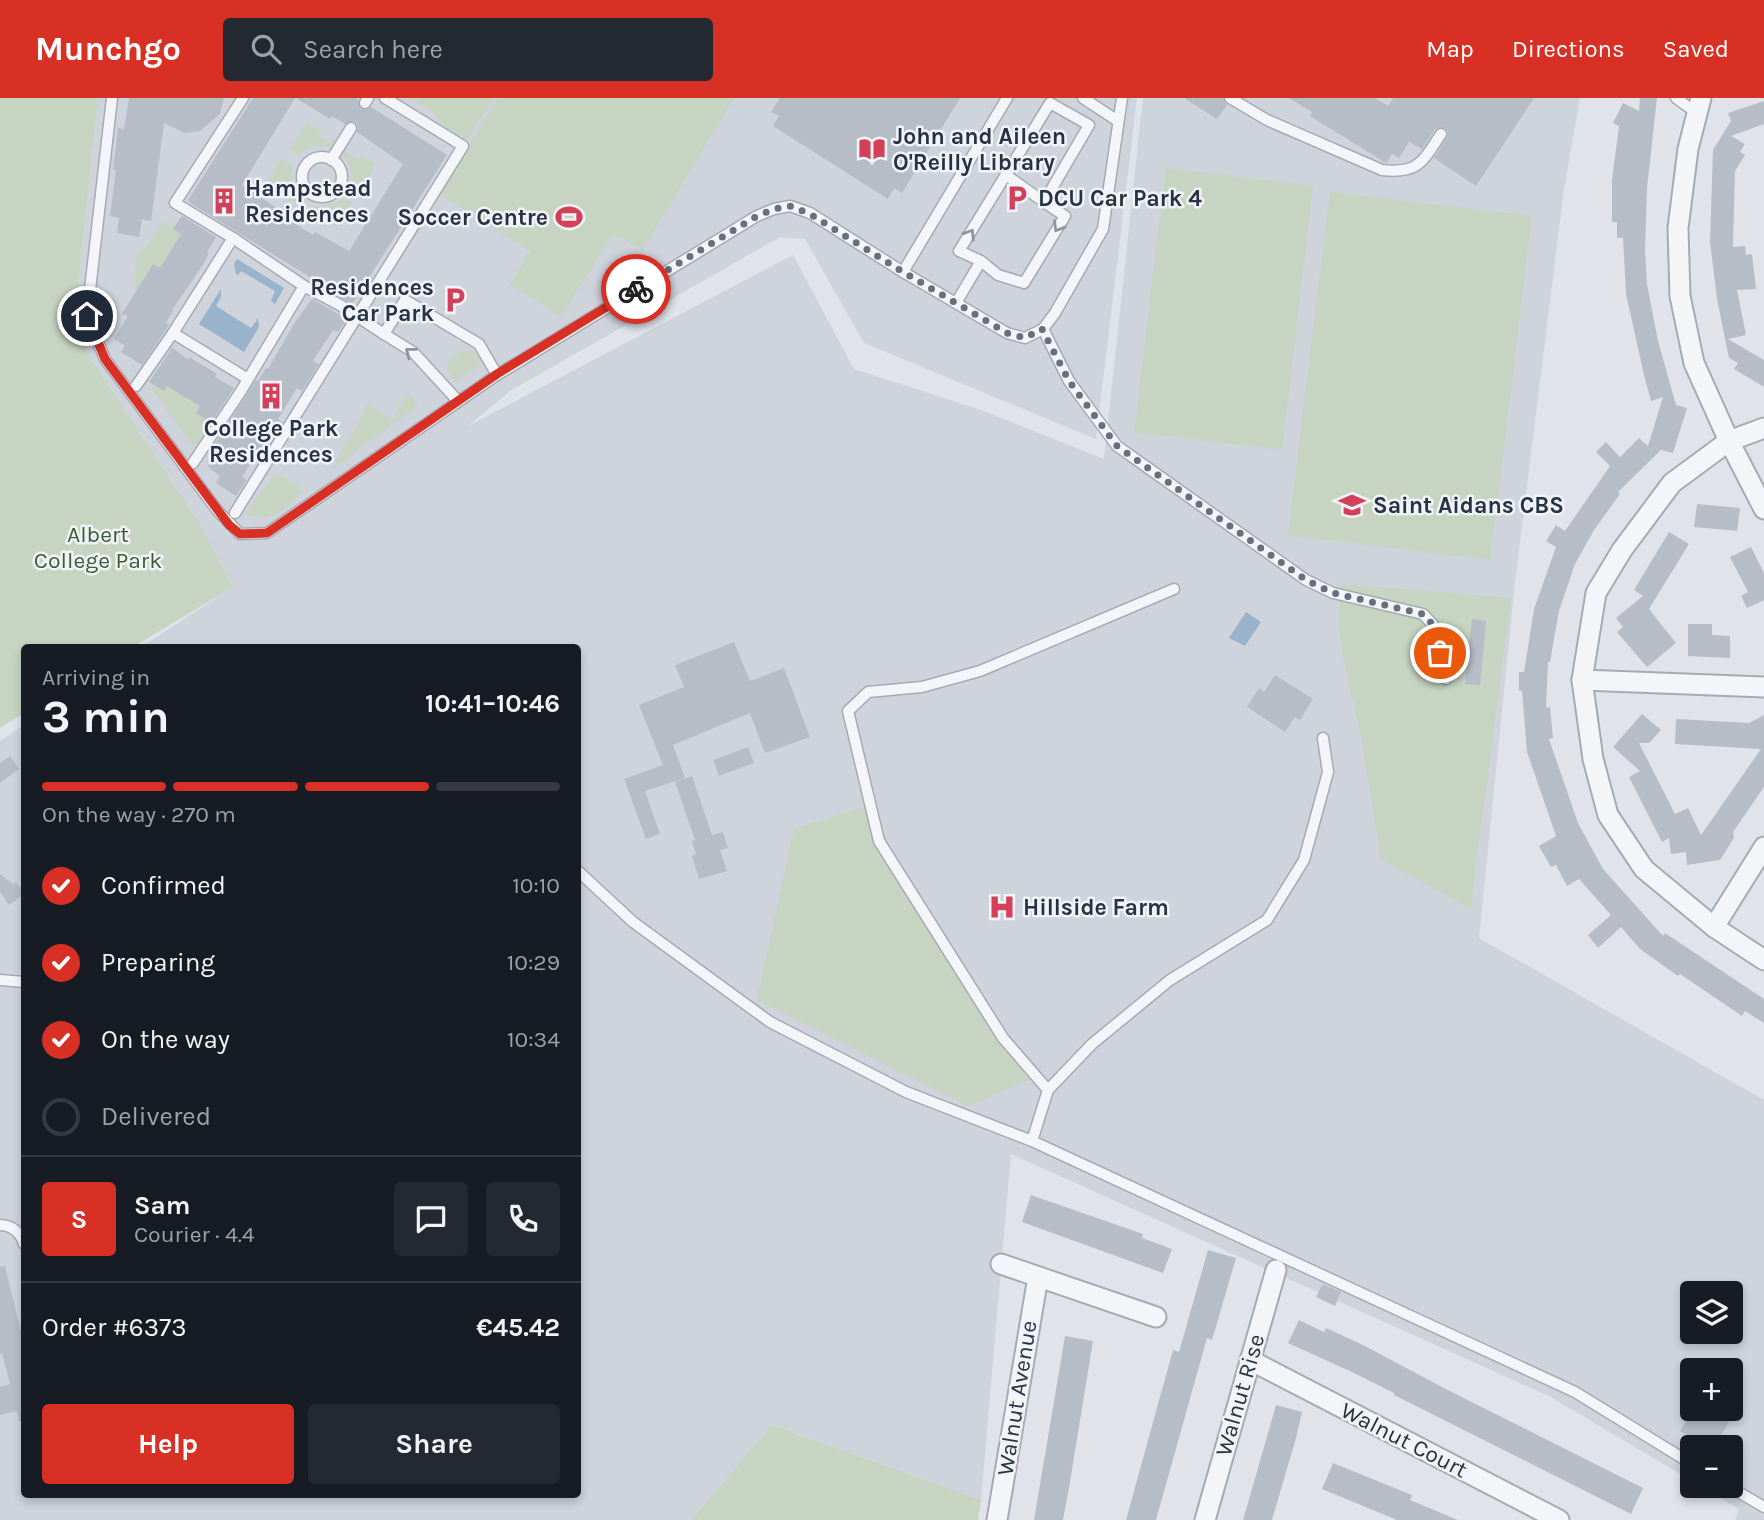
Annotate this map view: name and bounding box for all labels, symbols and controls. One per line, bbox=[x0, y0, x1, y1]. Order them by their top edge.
search box bbox=[223, 18, 713, 81]
text: Munchgo bbox=[35, 30, 181, 68]
icon: search bbox=[247, 30, 285, 68]
text: Search here bbox=[303, 34, 443, 65]
text: Map bbox=[1426, 35, 1474, 63]
text: Directions bbox=[1512, 35, 1625, 63]
text: Saved bbox=[1663, 35, 1729, 63]
place label: John and Aileen O'Reilly Library bbox=[893, 123, 1066, 176]
library icon: John and Aileen O'Reilly Library bbox=[857, 134, 887, 164]
place label: Hampstead Residences bbox=[245, 175, 372, 228]
parking icon: DCU Car Park 4 bbox=[1002, 183, 1032, 213]
place label: DCU Car Park 4 bbox=[1038, 185, 1202, 212]
building icon: Hampstead Residences bbox=[209, 186, 239, 216]
sports icon: Soccer Centre bbox=[554, 202, 584, 232]
place label: Soccer Centre bbox=[398, 204, 548, 231]
one-way arrow bbox=[1053, 220, 1066, 233]
one-way arrow bbox=[961, 228, 974, 241]
courier bbox=[601, 254, 671, 324]
icon: bike bbox=[617, 270, 655, 308]
place label: Residences Car Park bbox=[310, 274, 434, 327]
parking icon: Residences Car Park bbox=[440, 285, 470, 315]
pin bbox=[57, 286, 117, 346]
icon: home bbox=[68, 297, 106, 335]
one-way arrow bbox=[406, 348, 418, 361]
building icon: College Park Residences bbox=[256, 381, 286, 411]
place label: College Park Residences bbox=[204, 415, 339, 468]
school or university icon: Saint Aidans CBS bbox=[1337, 490, 1367, 520]
place label: Saint Aidans CBS bbox=[1373, 492, 1564, 519]
park label: Albert College Park bbox=[34, 521, 162, 574]
pin bbox=[1410, 623, 1470, 683]
icon: bag bbox=[1421, 634, 1459, 672]
text: Arriving in bbox=[42, 664, 150, 691]
text: 10:41–10:46 bbox=[425, 688, 560, 719]
text: 3 min bbox=[42, 690, 170, 744]
text: On the way · 270 m bbox=[42, 801, 236, 828]
icon: check bbox=[42, 867, 80, 905]
text: Confirmed bbox=[101, 870, 226, 901]
text: 10:10 bbox=[512, 872, 560, 899]
hospital icon: Hillside Farm bbox=[987, 892, 1017, 922]
place label: Hillside Farm bbox=[1023, 894, 1169, 921]
icon: check bbox=[42, 944, 80, 982]
text: Preparing bbox=[101, 947, 215, 978]
text: 10:29 bbox=[507, 949, 560, 976]
icon: check bbox=[42, 1021, 80, 1059]
text: On the way bbox=[101, 1024, 230, 1055]
text: 10:34 bbox=[507, 1026, 560, 1053]
text: Delivered bbox=[101, 1101, 211, 1132]
button: chat bbox=[394, 1182, 468, 1256]
button: phone bbox=[486, 1182, 560, 1256]
text: Sam bbox=[134, 1190, 190, 1221]
text: S bbox=[71, 1204, 87, 1235]
text: Courier · 4.4 bbox=[134, 1221, 255, 1248]
map controls bbox=[1680, 1281, 1743, 1498]
button: layers bbox=[1680, 1281, 1743, 1344]
text: Order #6373 bbox=[42, 1312, 187, 1343]
text: €45.42 bbox=[476, 1312, 560, 1343]
street label: Walnut Avenue bbox=[991, 1319, 1043, 1477]
street label: Walnut Rise bbox=[1210, 1331, 1270, 1459]
button: + bbox=[1680, 1358, 1743, 1421]
street label: Walnut Court bbox=[1336, 1397, 1472, 1484]
button: Help bbox=[42, 1404, 294, 1484]
button: Share bbox=[308, 1404, 560, 1484]
button: − bbox=[1680, 1435, 1743, 1498]

